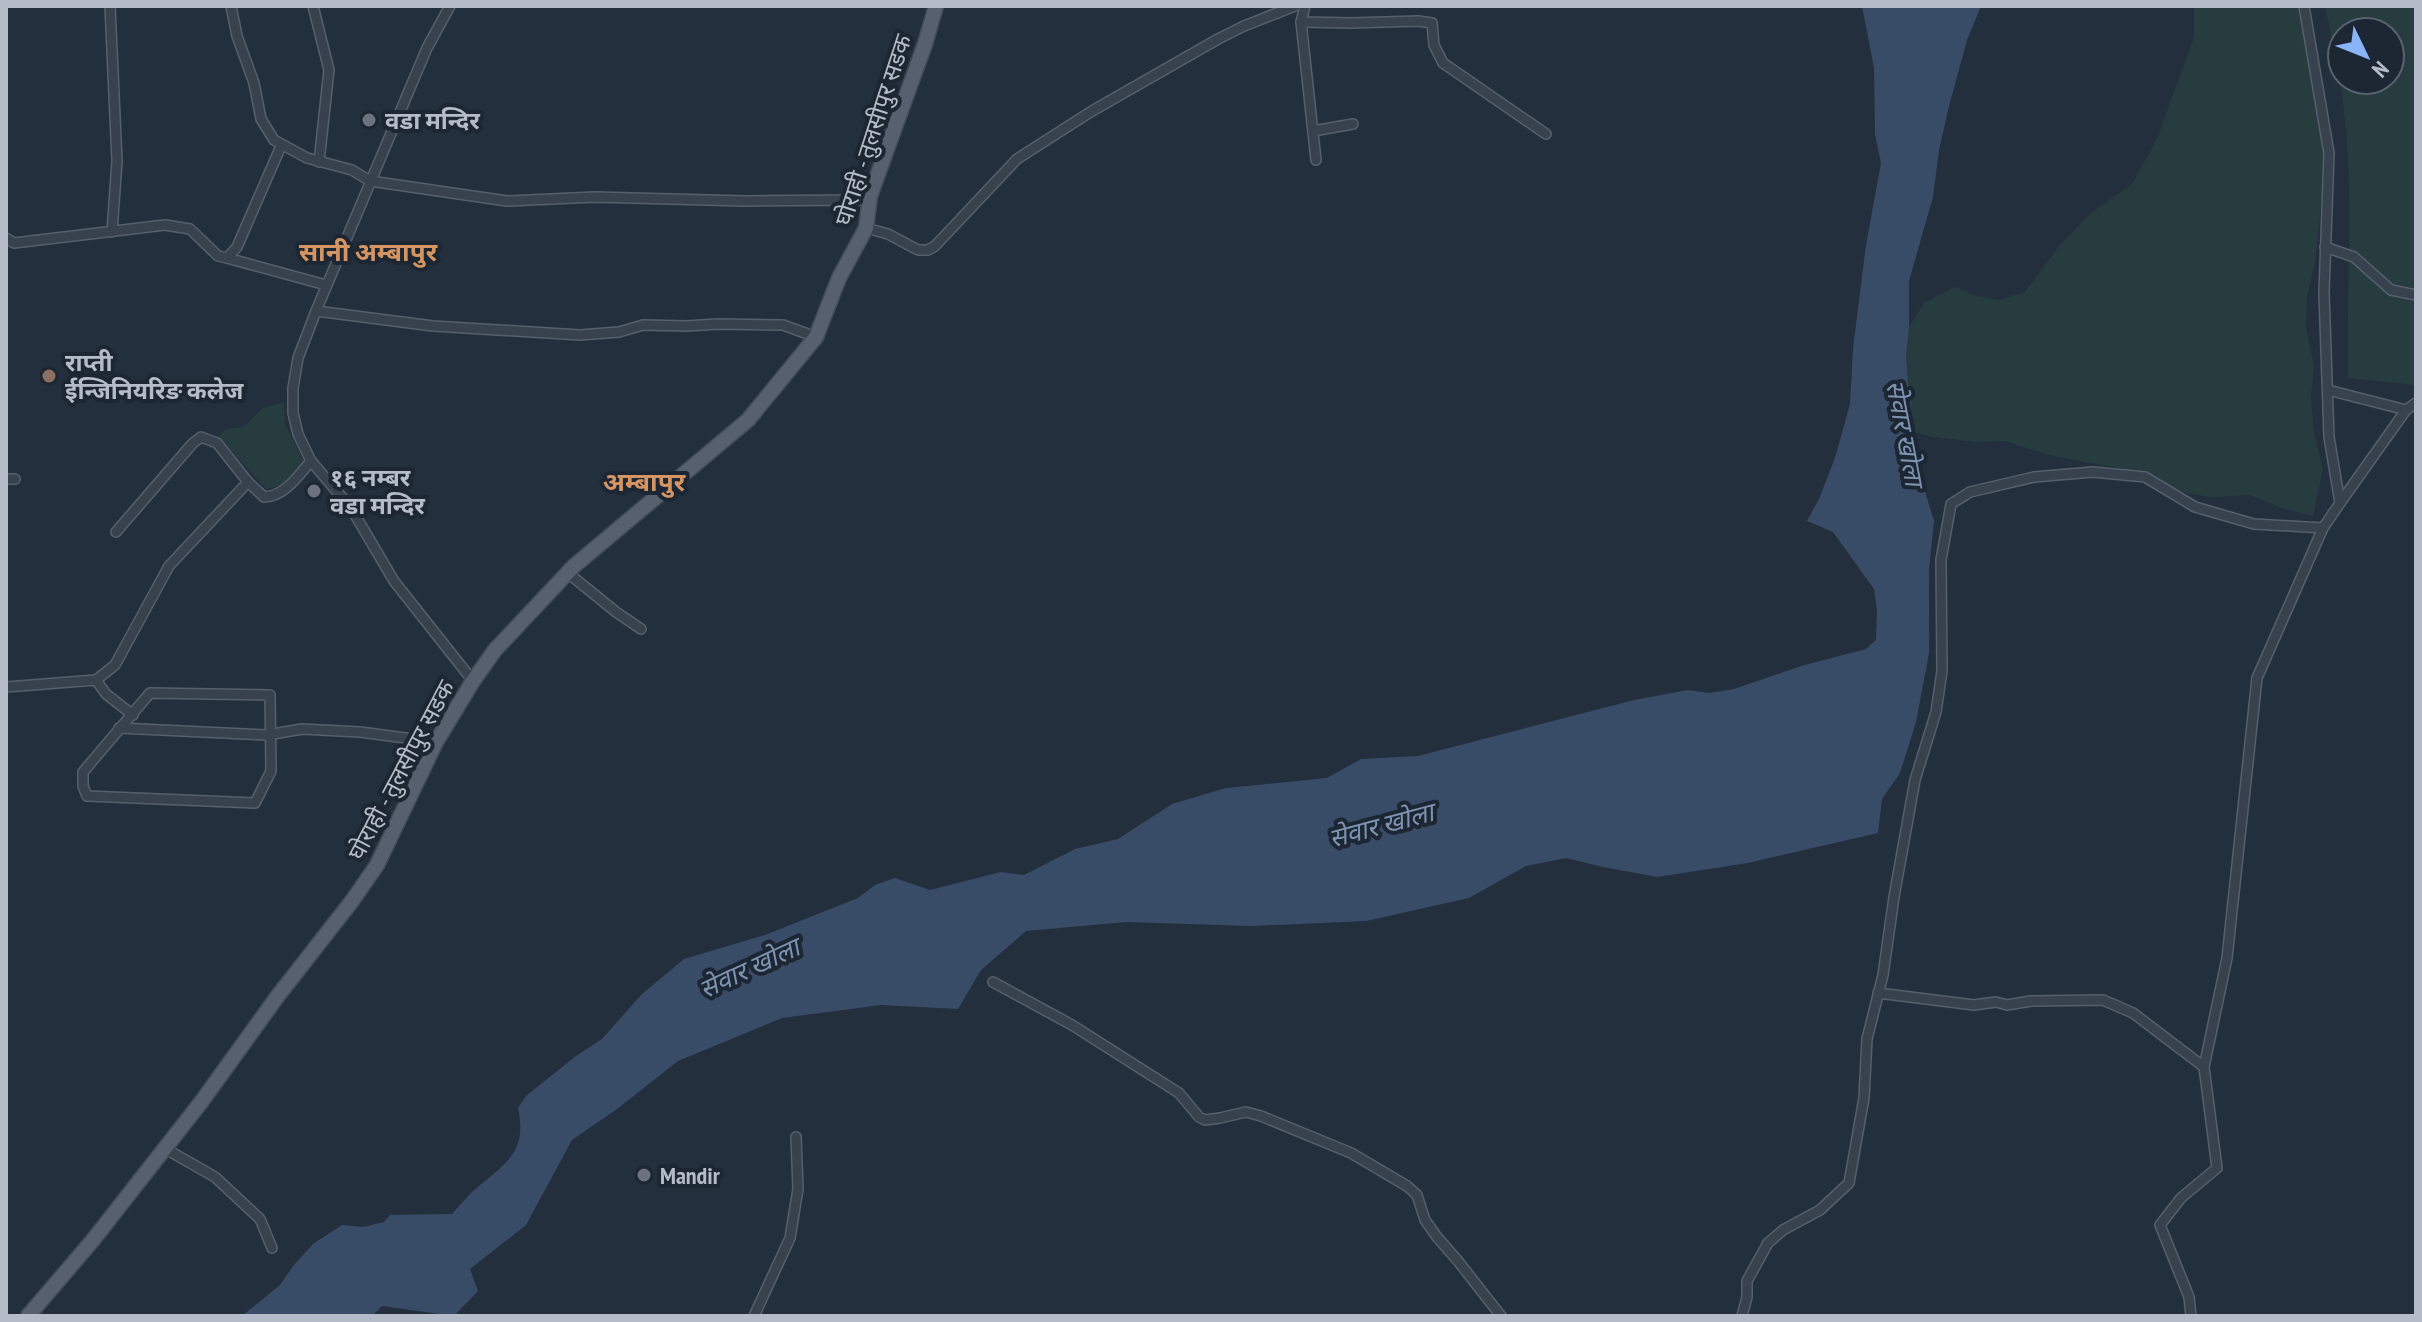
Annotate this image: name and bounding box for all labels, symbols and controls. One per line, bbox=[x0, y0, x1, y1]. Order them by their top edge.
north arrow bbox=[2326, 16, 2406, 96]
street label: घोराही - तुलसीपुर सडक bbox=[827, 30, 919, 229]
text: N bbox=[2366, 56, 2395, 84]
place label: वडा मन्दिर bbox=[385, 105, 480, 136]
marker: वडा मन्दिर bbox=[360, 111, 378, 129]
district label: सानी अम्बापुर bbox=[299, 235, 438, 268]
place label: राप्ती ईन्जिनियरिङ कलेज bbox=[65, 347, 244, 406]
marker: राप्ती ईन्जिनियरिङ कलेज bbox=[40, 367, 58, 385]
water label: सेवार खोला bbox=[1879, 377, 1932, 494]
place label: १६ नम्बर वडा मन्दिर bbox=[330, 462, 425, 521]
district label: अम्बापुर bbox=[603, 465, 686, 498]
marker: १६ नम्बर वडा मन्दिर bbox=[305, 482, 323, 500]
street label: घोराही - तुलसीपुर सडक bbox=[341, 674, 462, 865]
water label: सेवार खोला bbox=[1325, 794, 1442, 855]
water label: सेवार खोला bbox=[693, 928, 809, 1006]
place label: Mandir bbox=[660, 1160, 721, 1191]
marker: Mandir bbox=[635, 1166, 653, 1184]

